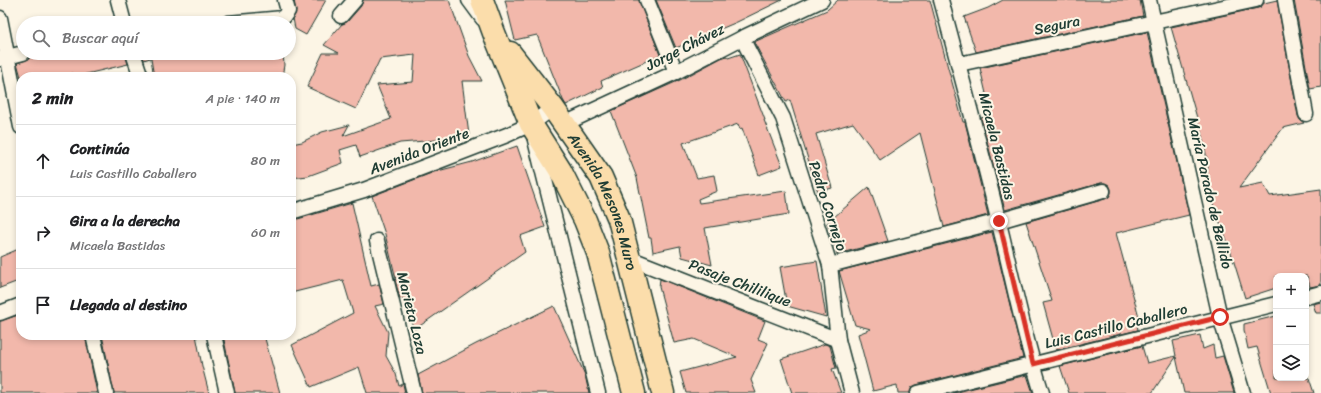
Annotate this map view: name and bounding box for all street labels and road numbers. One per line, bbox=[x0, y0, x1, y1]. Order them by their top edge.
street label: Segura bbox=[1032, 7, 1083, 43]
street label: Jorge Chávez bbox=[640, 15, 730, 79]
street label: Micaela Bastidas bbox=[971, 90, 1023, 203]
street label: María Parado de Bellido bbox=[1180, 114, 1240, 272]
street label: Avenida Oriente bbox=[364, 120, 473, 182]
street label: Avenida Mesones Muro bbox=[560, 126, 645, 273]
street label: Pedro Cornejo bbox=[801, 157, 855, 255]
street label: Pasaje Chililique bbox=[685, 251, 795, 315]
street label: Marieta Loza bbox=[389, 269, 435, 358]
street label: Luis Castillo Caballero bbox=[1042, 296, 1191, 356]

